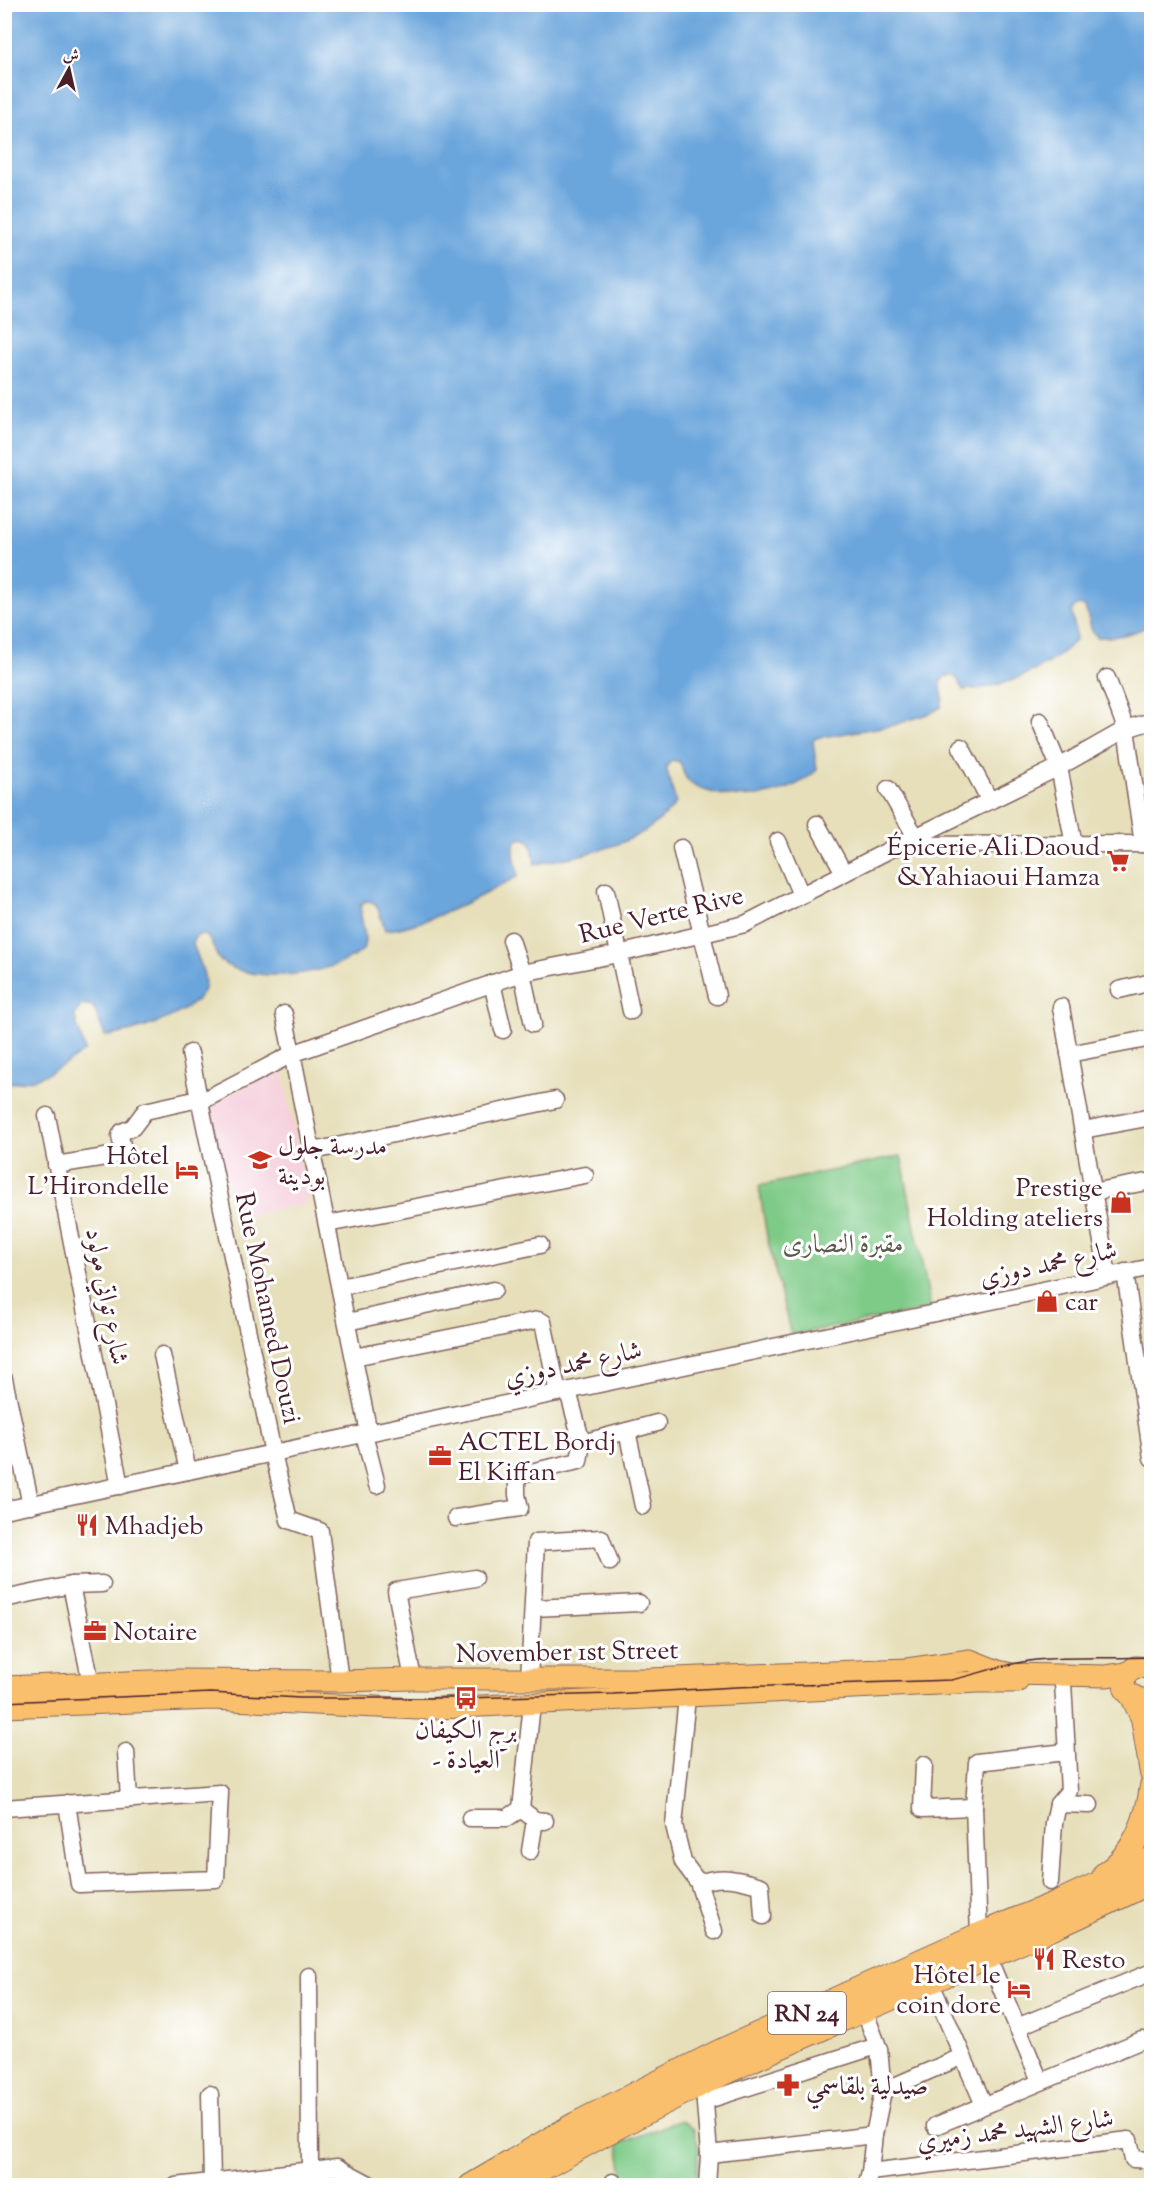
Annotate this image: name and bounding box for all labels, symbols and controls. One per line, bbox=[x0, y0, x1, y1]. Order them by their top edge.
north arrow bbox=[39, 39, 99, 99]
text: ش bbox=[61, 44, 80, 69]
place label: Épicerie Ali Daoud &Yahiaoui Hamza bbox=[887, 830, 1100, 897]
supermarket icon: Épicerie Ali Daoud &Yahiaoui Hamza bbox=[1105, 848, 1131, 874]
street label: Rue Verte Rive bbox=[575, 878, 748, 955]
place label: مدرسة جلول بودينة bbox=[278, 1129, 387, 1196]
place label: Hôtel L'Hirondelle bbox=[28, 1139, 169, 1206]
school or university icon: مدرسة جلول بودينة bbox=[247, 1147, 273, 1173]
hotel icon: Hôtel L'Hirondelle bbox=[174, 1157, 200, 1183]
place label: Prestige Holding ateliers bbox=[927, 1171, 1103, 1238]
street label: Rue Mohamed Douzi bbox=[224, 1189, 309, 1428]
shop icon: Prestige Holding ateliers bbox=[1108, 1189, 1134, 1215]
street label: شارع تواتي مولود bbox=[73, 1225, 137, 1368]
park label: مقبرة النصارى bbox=[783, 1227, 903, 1264]
street label: شارع محمد دوزي bbox=[976, 1233, 1121, 1299]
place label: car bbox=[1065, 1285, 1098, 1322]
shop icon: car bbox=[1034, 1288, 1060, 1314]
street label: شارع محمد دوزي bbox=[501, 1333, 646, 1399]
place label: ACTEL Bordj El Kiffan bbox=[458, 1425, 616, 1492]
office icon: ACTEL Bordj El Kiffan bbox=[427, 1443, 453, 1469]
place label: Mhadjeb bbox=[105, 1509, 204, 1546]
restaurant icon: Mhadjeb bbox=[74, 1512, 100, 1538]
place label: Notaire bbox=[113, 1615, 197, 1652]
office icon: Notaire bbox=[82, 1618, 108, 1644]
street label: November 1st Street bbox=[456, 1633, 679, 1674]
bus stop icon: برج الكيفان - العيادة bbox=[453, 1685, 479, 1711]
place label: برج الكيفان - العيادة bbox=[415, 1713, 518, 1780]
place label: Resto bbox=[1062, 1943, 1125, 1980]
restaurant icon: Resto bbox=[1031, 1946, 1057, 1972]
place label: Hôtel le coin dore bbox=[896, 1958, 1001, 2025]
hotel icon: Hôtel le coin dore bbox=[1006, 1976, 1032, 2002]
road number: RN 24 bbox=[768, 1992, 846, 2034]
place label: صيدلية بلقاسمي bbox=[806, 2069, 928, 2110]
pharmacy icon: صيدلية بلقاسمي bbox=[775, 2072, 801, 2098]
street label: شارع الشهيد محمد زميري bbox=[915, 2101, 1116, 2163]

